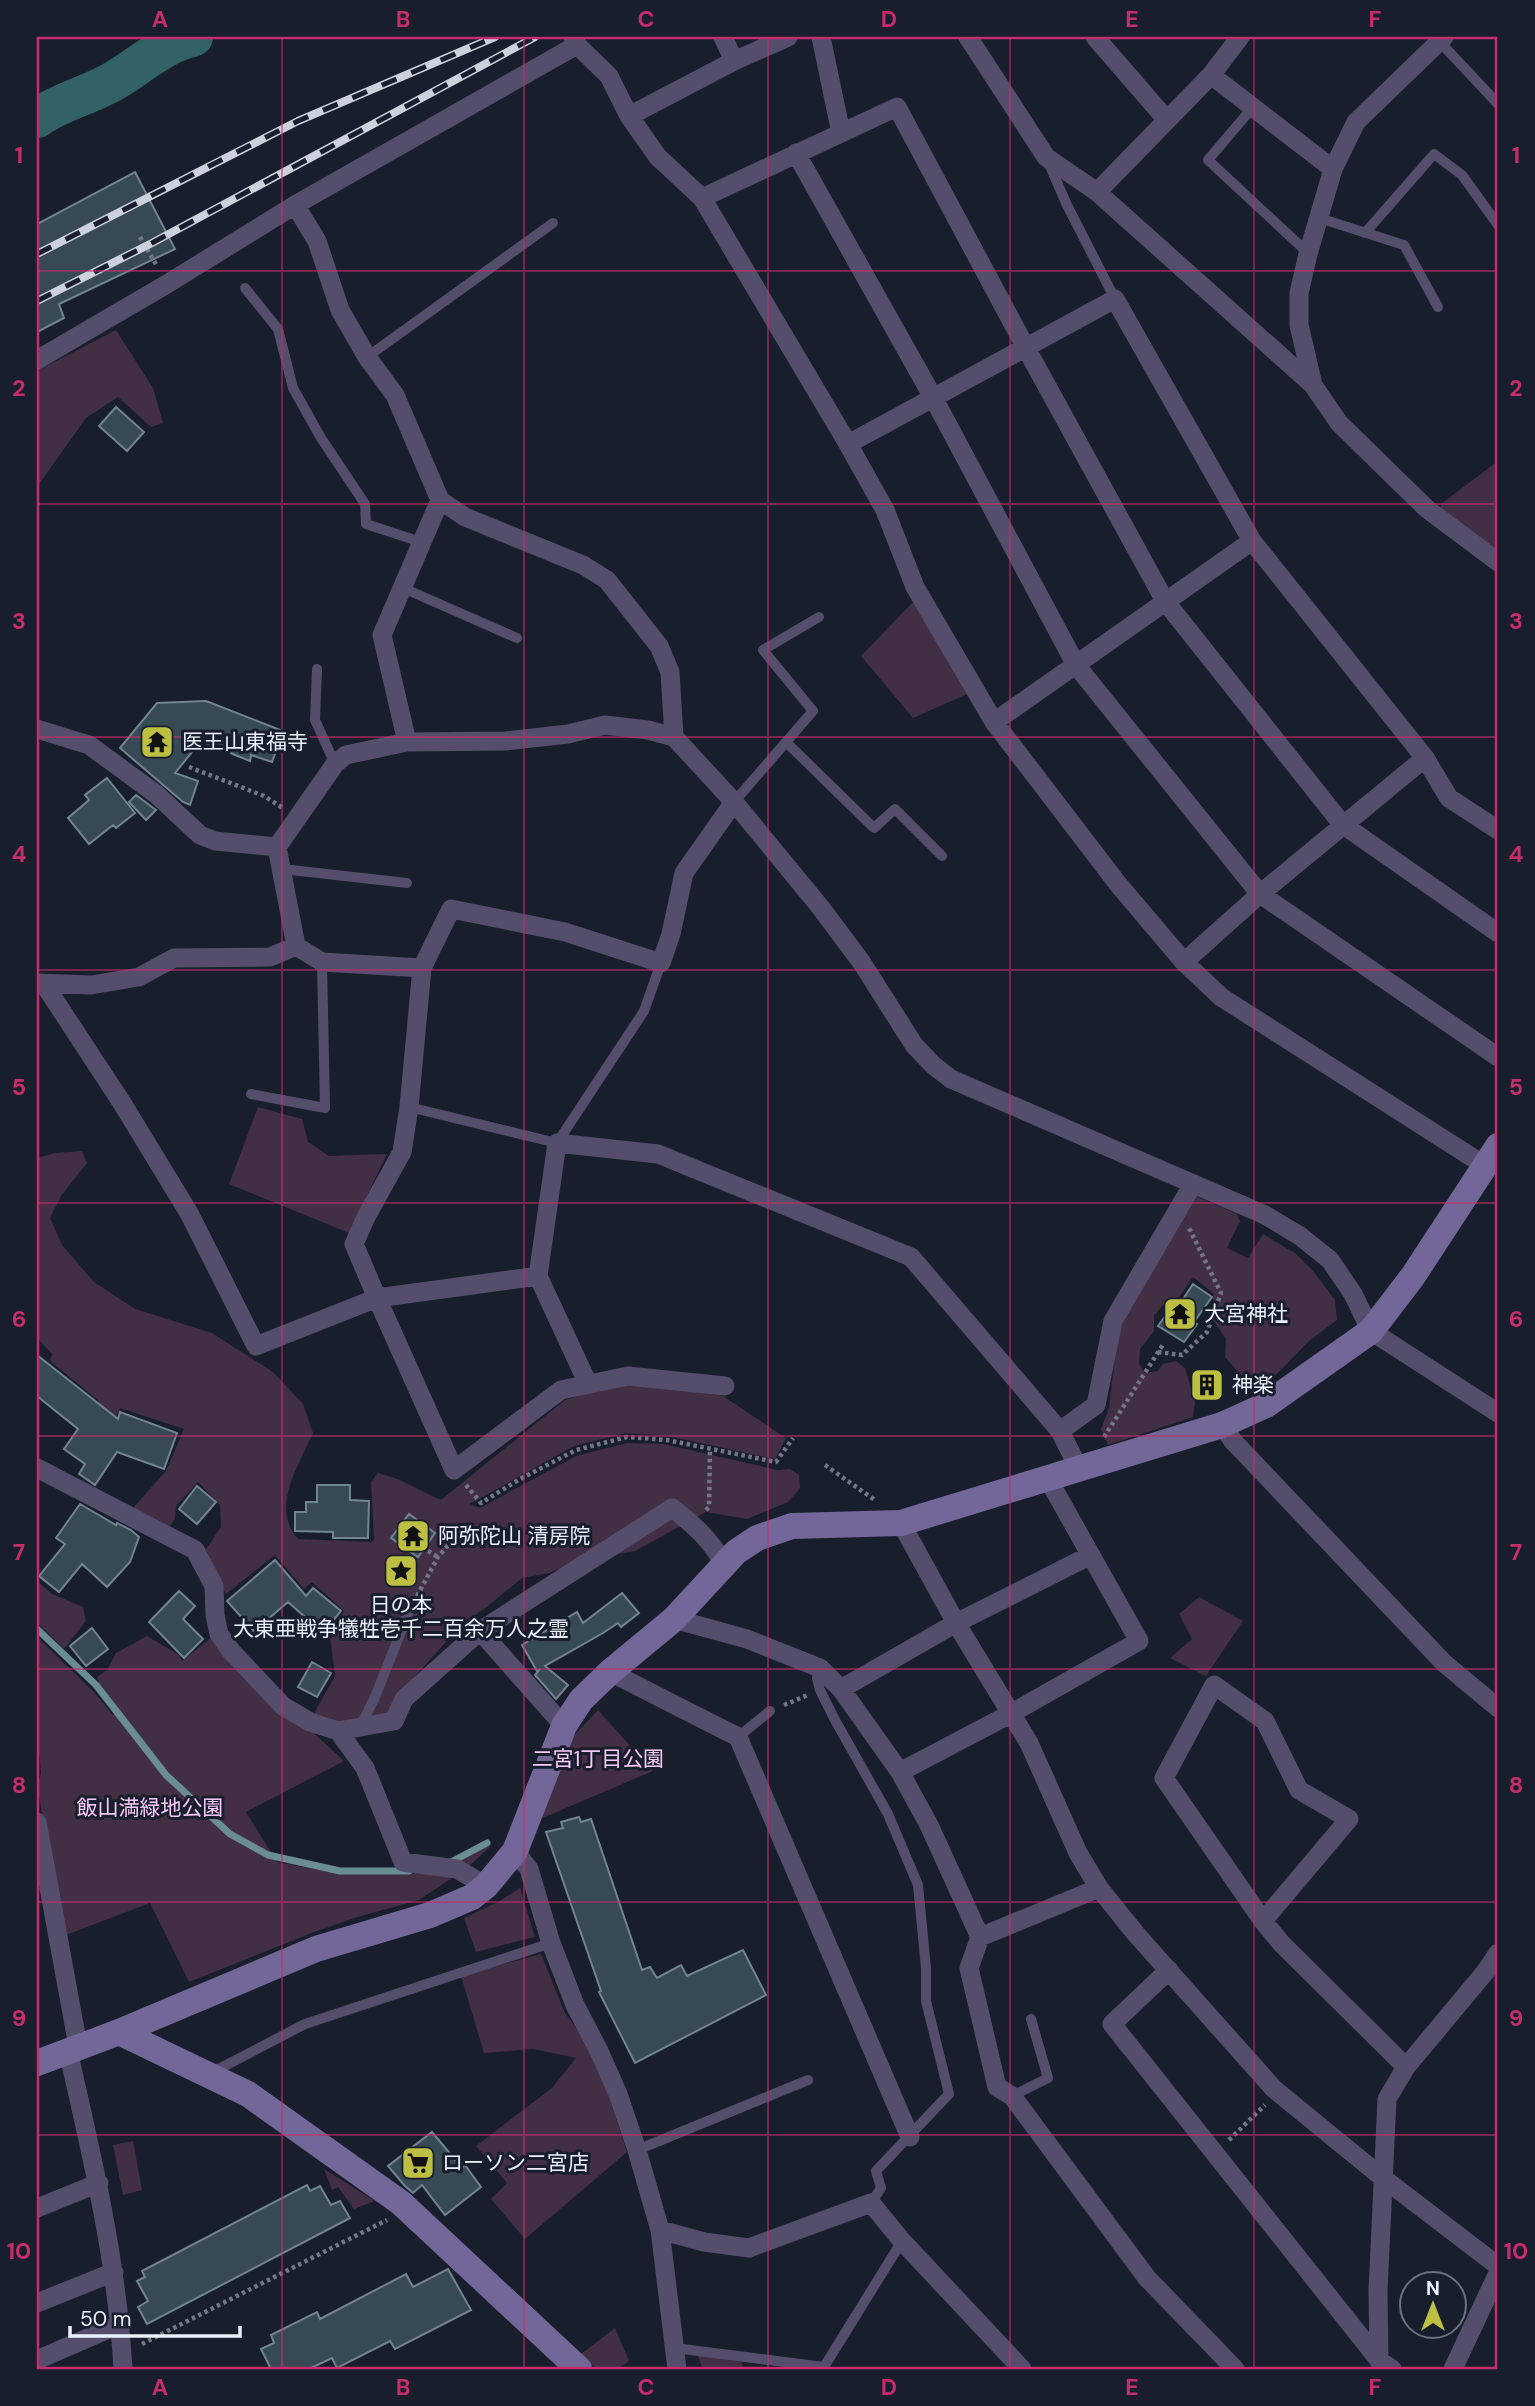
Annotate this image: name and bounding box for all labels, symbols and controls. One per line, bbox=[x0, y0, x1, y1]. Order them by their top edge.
text: A bbox=[152, 4, 168, 34]
text: B bbox=[396, 4, 410, 34]
text: C bbox=[638, 4, 654, 34]
text: D bbox=[881, 4, 897, 34]
text: E bbox=[1125, 4, 1139, 34]
text: F bbox=[1369, 4, 1382, 34]
text: 1 bbox=[15, 140, 23, 170]
text: 1 bbox=[1512, 140, 1520, 170]
text: 2 bbox=[12, 373, 26, 403]
text: 2 bbox=[1509, 373, 1523, 403]
text: 3 bbox=[12, 606, 26, 636]
text: 3 bbox=[1509, 606, 1523, 636]
temple icon: 医王山東福寺 bbox=[138, 723, 176, 761]
place label: 医王山東福寺 bbox=[182, 728, 308, 756]
text: 4 bbox=[12, 839, 27, 869]
text: 4 bbox=[1509, 839, 1524, 869]
text: 5 bbox=[12, 1072, 26, 1102]
text: 5 bbox=[1509, 1072, 1523, 1102]
temple icon: 大宮神社 bbox=[1161, 1295, 1199, 1333]
place label: 大宮神社 bbox=[1204, 1300, 1288, 1328]
text: 6 bbox=[12, 1304, 26, 1334]
text: 6 bbox=[1509, 1304, 1523, 1334]
building icon: 神楽 bbox=[1188, 1366, 1226, 1404]
place label: 神楽 bbox=[1232, 1371, 1274, 1399]
temple icon: 阿弥陀山 清房院 bbox=[394, 1517, 432, 1555]
place label: 阿弥陀山 清房院 bbox=[438, 1522, 591, 1550]
text: 7 bbox=[13, 1537, 25, 1567]
text: 7 bbox=[1510, 1537, 1522, 1567]
place icon: 日の本 大東亜戦争犠牲壱千二百余万人之霊 bbox=[382, 1552, 420, 1590]
place label: 日の本 大東亜戦争犠牲壱千二百余万人之霊 bbox=[233, 1591, 569, 1643]
park label: 二宮1丁目公園 bbox=[532, 1745, 664, 1773]
text: 8 bbox=[12, 1770, 26, 1800]
text: 8 bbox=[1509, 1770, 1523, 1800]
park label: 飯山満緑地公園 bbox=[77, 1794, 224, 1822]
text: 9 bbox=[12, 2003, 26, 2033]
text: 9 bbox=[1509, 2003, 1523, 2033]
supermarket icon: ローソン二宮店 bbox=[399, 2144, 437, 2182]
place label: ローソン二宮店 bbox=[442, 2149, 589, 2177]
text: 10 bbox=[7, 2236, 31, 2266]
text: 10 bbox=[1504, 2236, 1528, 2266]
north arrow bbox=[1398, 2270, 1468, 2340]
text: N bbox=[1426, 2276, 1440, 2301]
scale bar bbox=[70, 2294, 240, 2338]
text: 50 m bbox=[80, 2305, 131, 2333]
text: A bbox=[152, 2372, 168, 2402]
text: B bbox=[396, 2372, 410, 2402]
text: C bbox=[638, 2372, 654, 2402]
text: D bbox=[881, 2372, 897, 2402]
text: E bbox=[1125, 2372, 1139, 2402]
text: F bbox=[1369, 2372, 1382, 2402]

